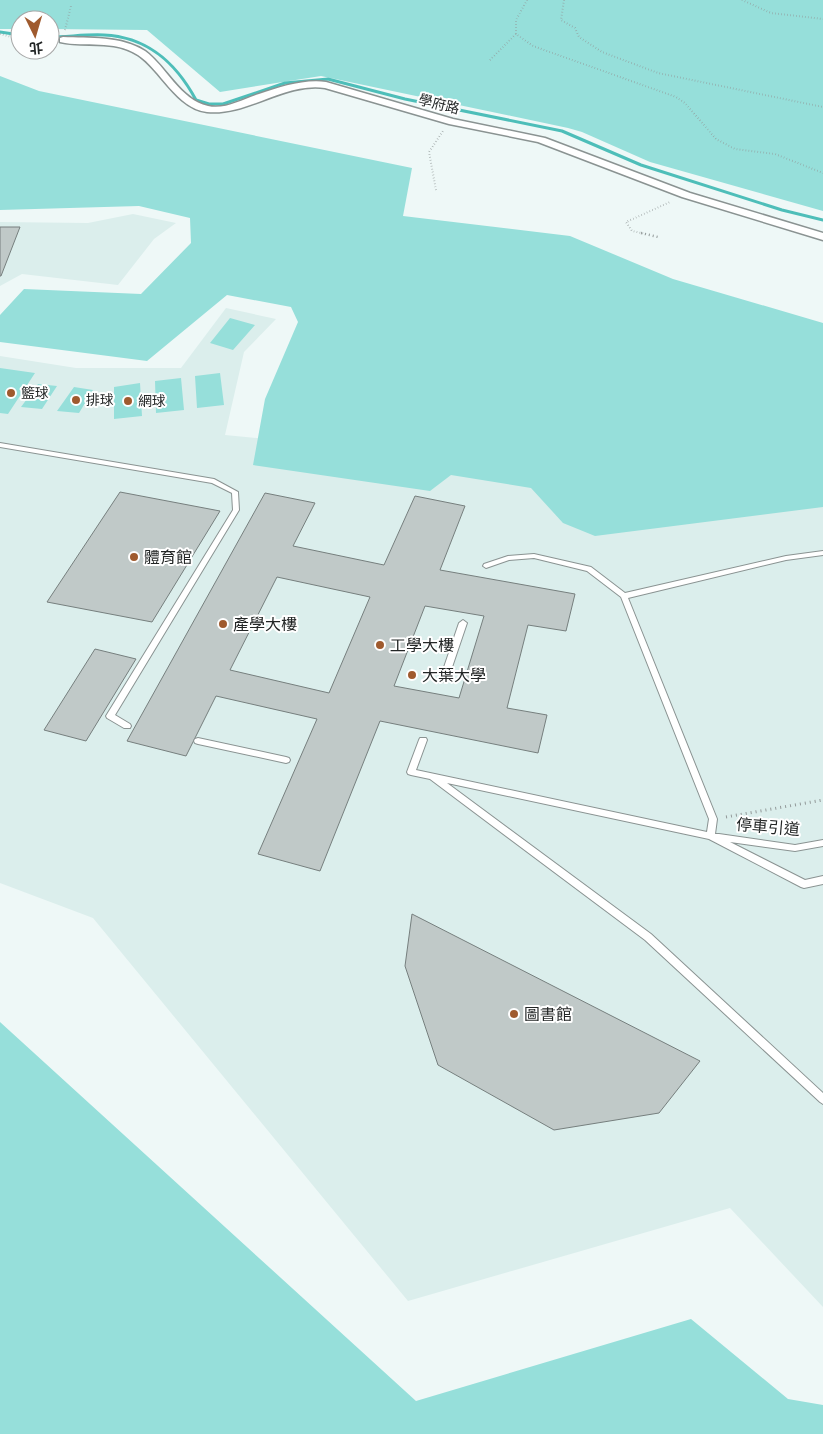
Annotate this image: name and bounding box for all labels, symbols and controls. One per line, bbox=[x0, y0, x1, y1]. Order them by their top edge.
north arrow bbox=[10, 10, 60, 60]
text: 北 bbox=[28, 38, 44, 58]
street label: 學府路 bbox=[416, 90, 462, 118]
place label: 籃球 bbox=[21, 384, 49, 402]
marker: 籃球 bbox=[5, 387, 17, 399]
place label: 排球 bbox=[86, 391, 114, 409]
place label: 網球 bbox=[138, 392, 166, 410]
marker: 排球 bbox=[70, 394, 82, 406]
marker: 網球 bbox=[122, 395, 134, 407]
place label: 體育館 bbox=[144, 548, 192, 567]
marker: 體育館 bbox=[128, 551, 140, 563]
place label: 產學大樓 bbox=[233, 615, 297, 634]
marker: 產學大樓 bbox=[217, 618, 229, 630]
place label: 工學大樓 bbox=[390, 636, 454, 655]
marker: 工學大樓 bbox=[374, 639, 386, 651]
place label: 大葉大學 bbox=[422, 666, 486, 685]
marker: 大葉大學 bbox=[406, 669, 418, 681]
street label: 停車引道 bbox=[735, 815, 801, 839]
place label: 圖書館 bbox=[524, 1005, 572, 1024]
marker: 圖書館 bbox=[508, 1008, 520, 1020]

